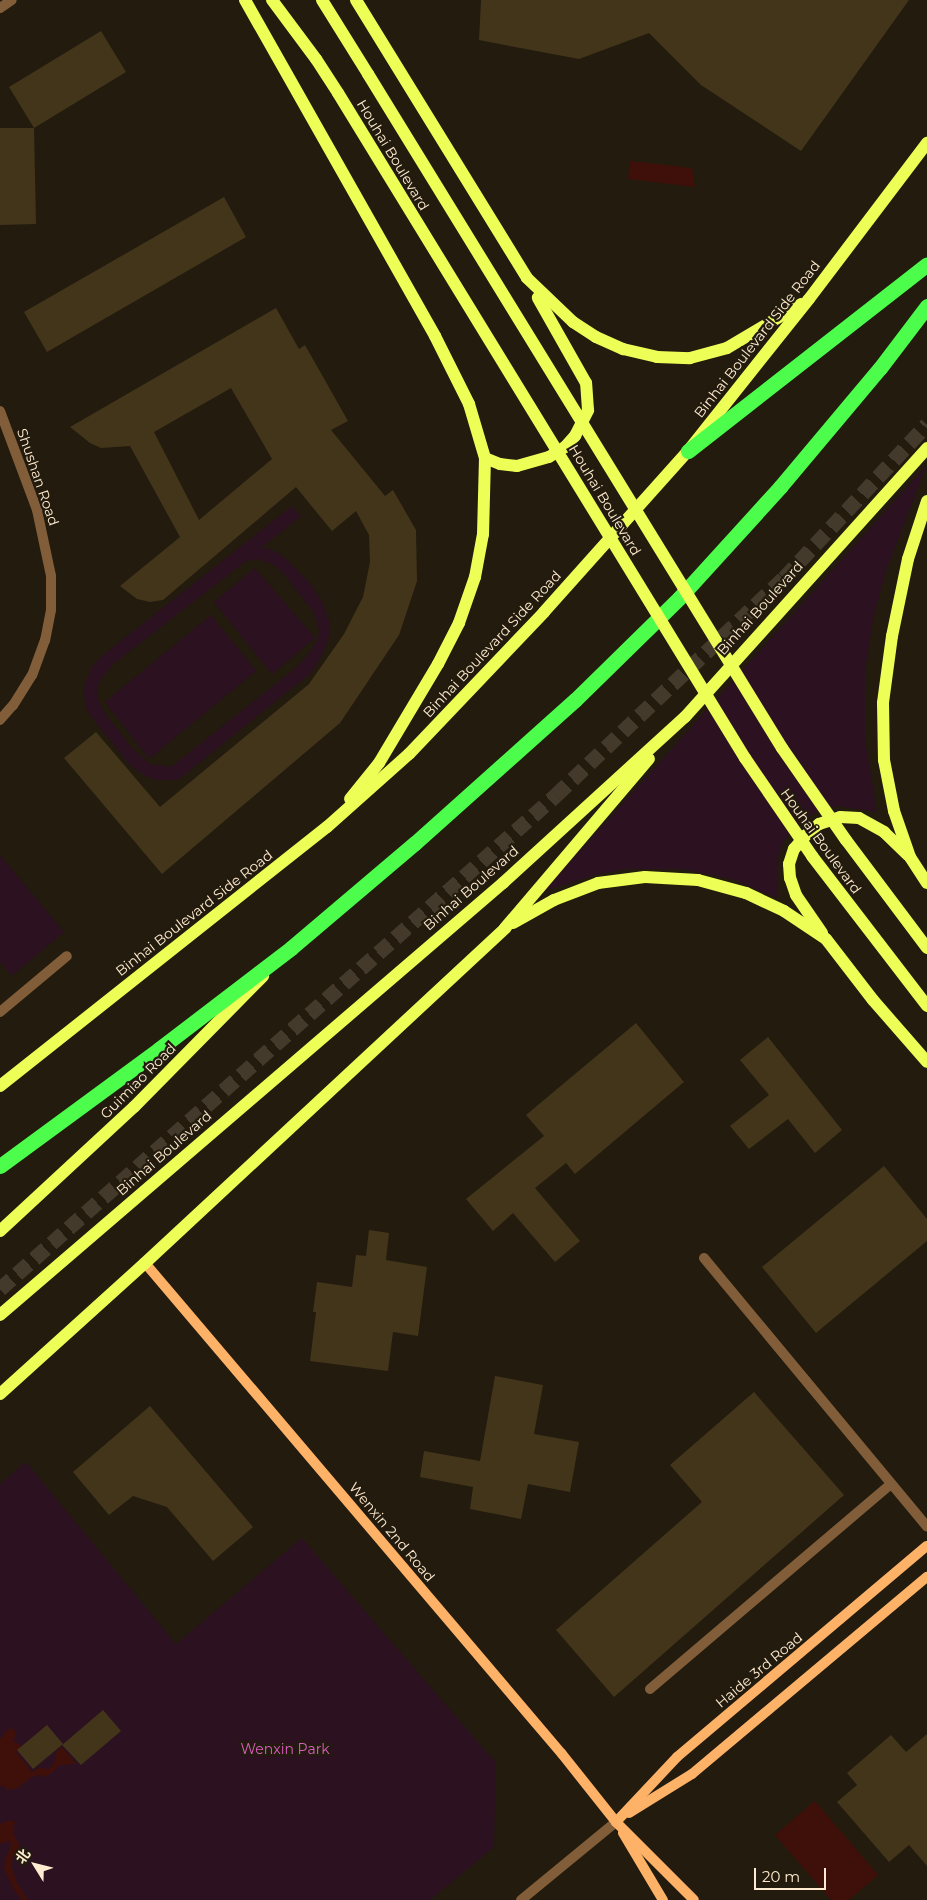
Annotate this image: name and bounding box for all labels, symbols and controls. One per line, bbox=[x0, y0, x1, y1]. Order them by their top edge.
street label: Houhai Boulevard bbox=[353, 97, 433, 213]
street label: Binhai Boulevard Side Road bbox=[690, 257, 824, 421]
street label: Shushan Road bbox=[13, 426, 63, 528]
street label: Houhai Boulevard bbox=[565, 442, 645, 558]
street label: Binhai Boulevard bbox=[714, 558, 806, 658]
street label: Binhai Boulevard Side Road bbox=[420, 567, 564, 721]
street label: Houhai Boulevard bbox=[777, 785, 865, 897]
street label: Binhai Boulevard bbox=[420, 842, 522, 934]
street label: Binhai Boulevard Side Road bbox=[112, 846, 276, 980]
street label: Guimiao Road bbox=[97, 1040, 179, 1122]
street label: Binhai Boulevard bbox=[113, 1107, 215, 1199]
street label: Wenxin 2nd Road bbox=[346, 1479, 438, 1585]
street label: Haide 3rd Road bbox=[712, 1629, 806, 1711]
park label: Wenxin Park bbox=[240, 1741, 330, 1757]
north arrow bbox=[10, 1840, 60, 1890]
text: 北 bbox=[11, 1845, 34, 1867]
scale bar bbox=[757, 1858, 830, 1890]
text: 20 m bbox=[762, 1867, 800, 1886]

